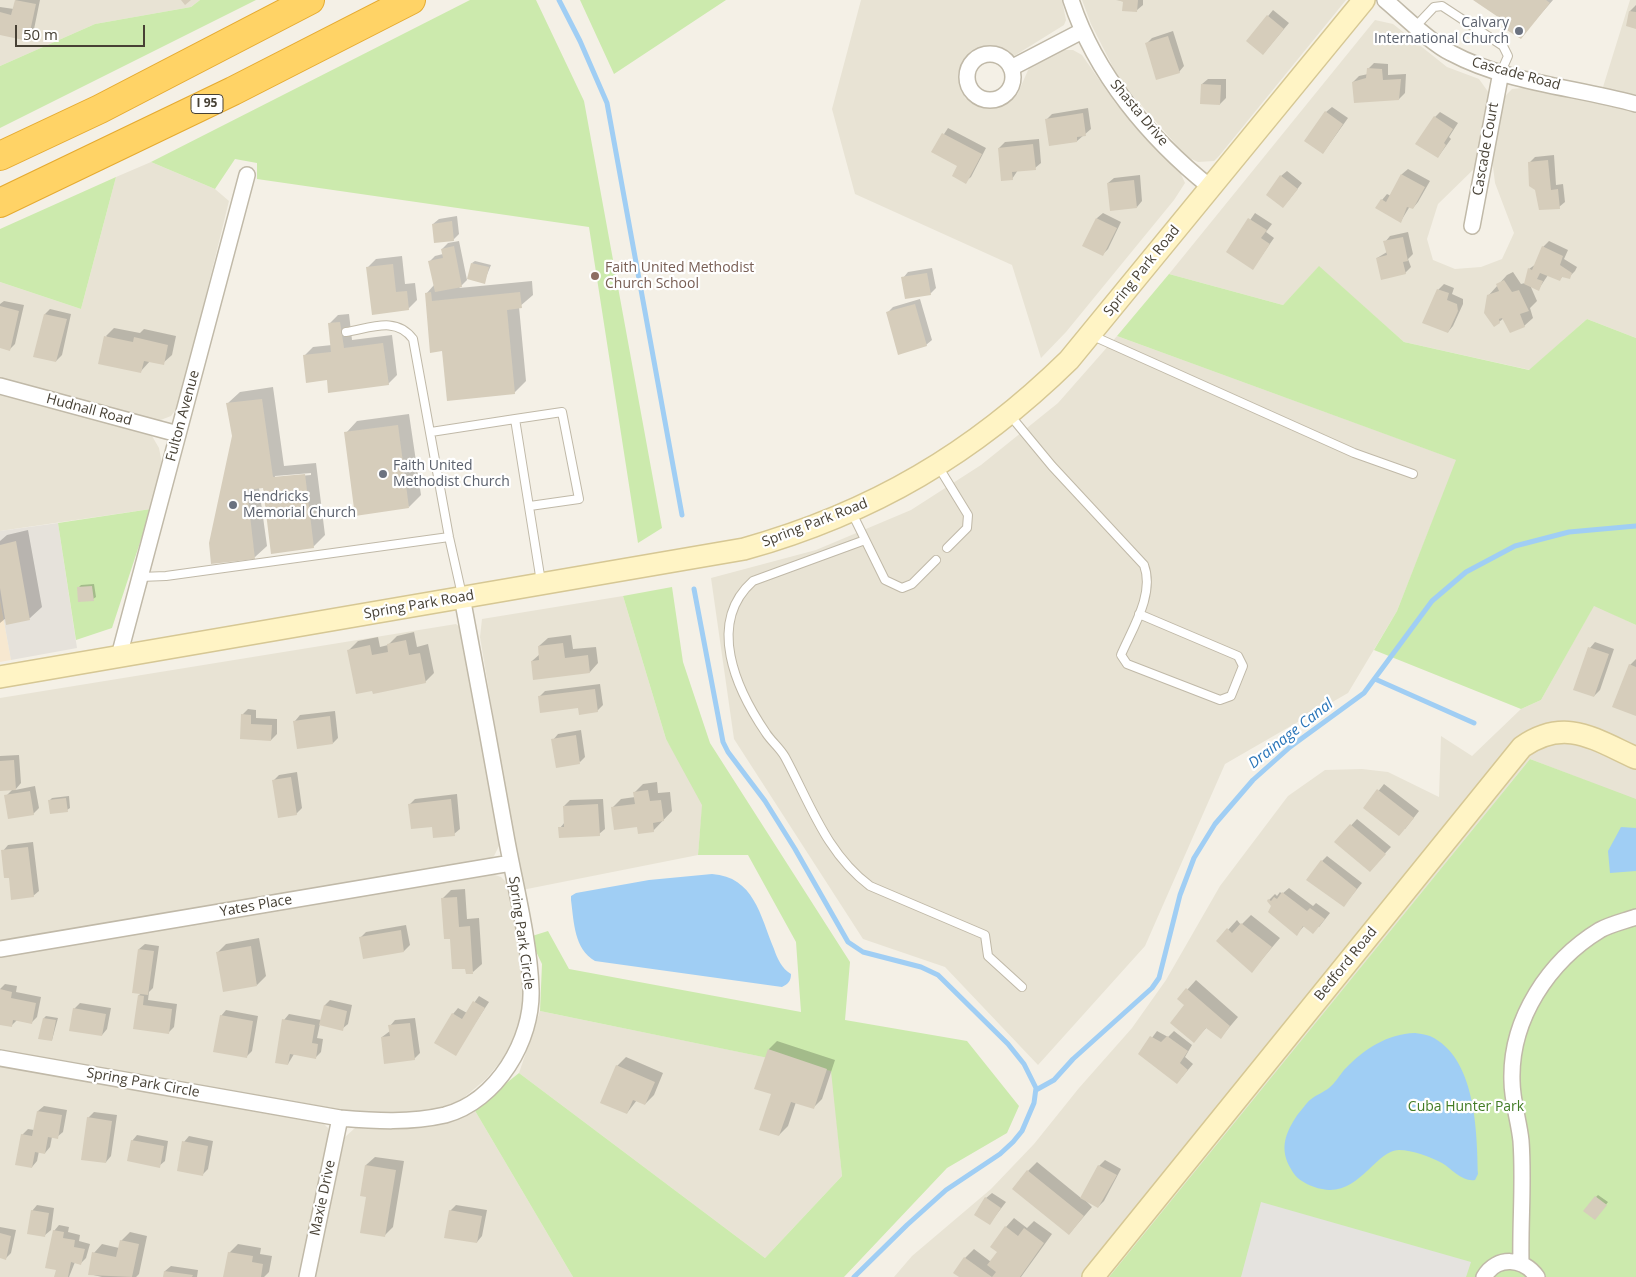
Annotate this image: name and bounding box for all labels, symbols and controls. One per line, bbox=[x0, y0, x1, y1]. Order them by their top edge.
scale bar bbox=[18, 15, 148, 47]
place label: Calvary International Church bbox=[1374, 15, 1509, 48]
text: 50 m bbox=[23, 24, 58, 44]
marker: Calvary International Church bbox=[1513, 25, 1525, 37]
street label: Cascade Road bbox=[1470, 54, 1562, 94]
street label: Shasta Drive bbox=[1106, 76, 1172, 150]
road number: I 95 bbox=[191, 95, 223, 114]
street label: Cascade Court bbox=[1470, 101, 1502, 197]
street label: Spring Park Road bbox=[1100, 222, 1184, 320]
place label: Faith United Methodist Church School bbox=[605, 260, 754, 292]
marker: Faith United Methodist Church School bbox=[589, 270, 601, 282]
street label: Fulton Avenue bbox=[163, 369, 203, 463]
street label: Hudnall Road bbox=[44, 391, 134, 429]
place label: Faith United Methodist Church bbox=[393, 458, 510, 491]
marker: Faith United Methodist Church bbox=[377, 468, 389, 480]
place label: Hendricks Memorial Church bbox=[243, 489, 356, 522]
street label: Spring Park Road bbox=[760, 495, 870, 551]
marker: Hendricks Memorial Church bbox=[227, 499, 239, 511]
street label: Spring Park Road bbox=[363, 587, 475, 623]
water label: Drainage Canal bbox=[1245, 695, 1337, 773]
street label: Spring Park Circle bbox=[505, 875, 537, 991]
street label: Yates Place bbox=[219, 891, 293, 921]
street label: Bedford Road bbox=[1311, 924, 1381, 1004]
street label: Spring Park Circle bbox=[85, 1065, 201, 1101]
park label: Cuba Hunter Park bbox=[1408, 1099, 1524, 1115]
street label: Maxie Drive bbox=[307, 1159, 339, 1237]

